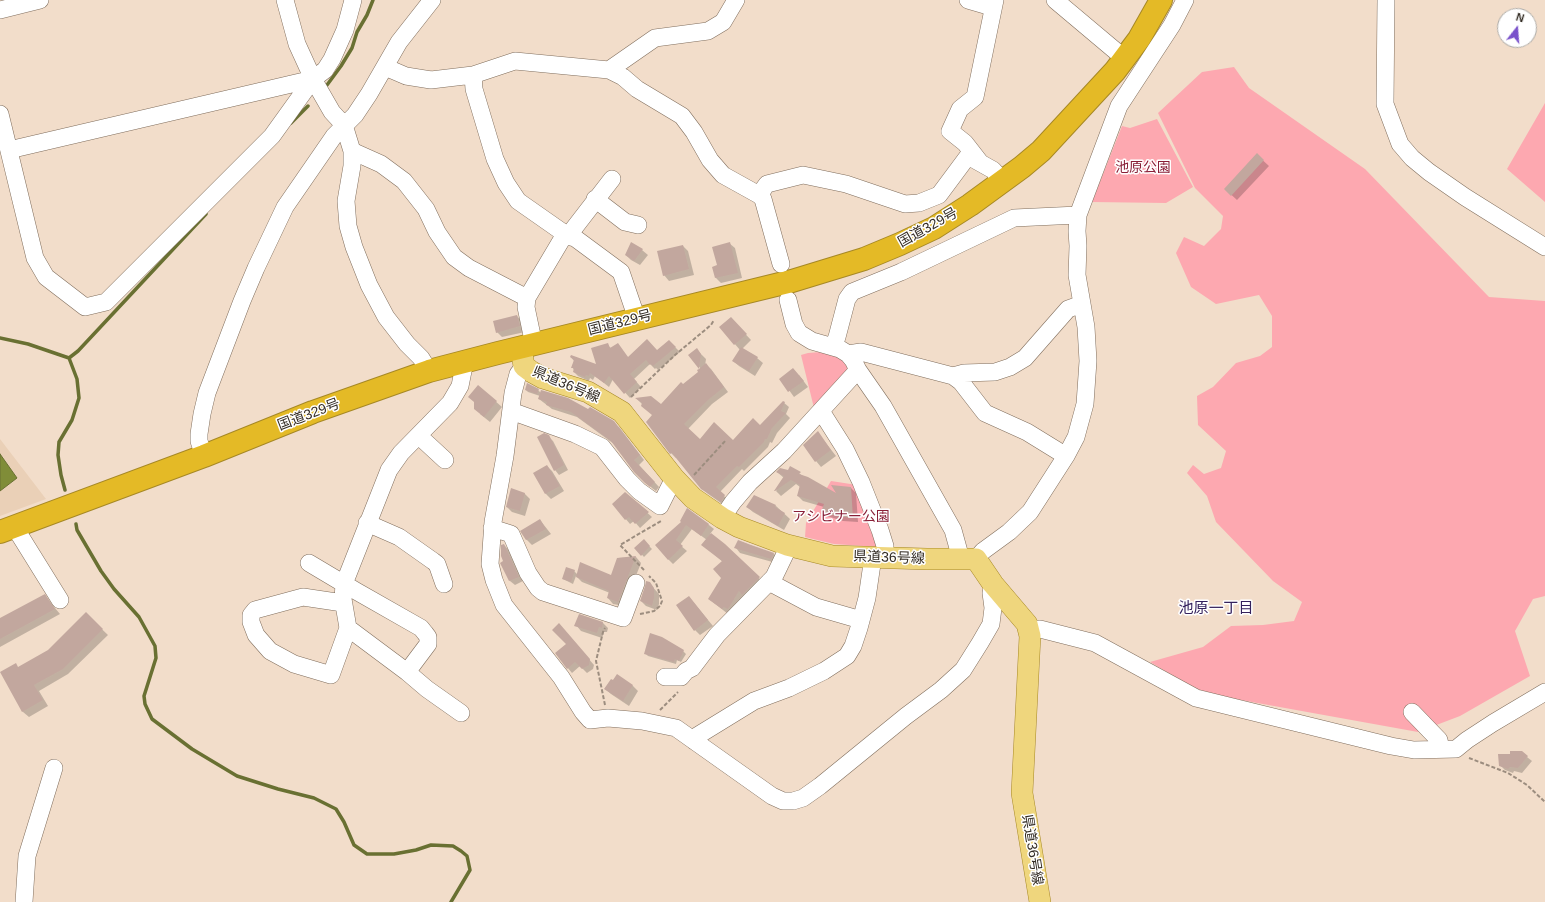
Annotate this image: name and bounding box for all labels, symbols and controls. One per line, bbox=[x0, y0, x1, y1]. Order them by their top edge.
north arrow bbox=[1497, 8, 1537, 48]
text: N bbox=[1515, 11, 1526, 24]
park label: 池原公園 bbox=[1115, 160, 1171, 176]
street label: 国道329号 bbox=[895, 205, 961, 251]
street label: 国道329号 bbox=[586, 307, 654, 339]
street label: 県道36号線 bbox=[530, 363, 602, 407]
street label: 国道329号 bbox=[275, 395, 343, 435]
park label: アシビナー公園 bbox=[792, 509, 890, 525]
street label: 県道36号線 bbox=[853, 548, 925, 568]
district label: 池原一丁目 bbox=[1179, 600, 1253, 618]
street label: 県道36号線 bbox=[1018, 813, 1046, 887]

